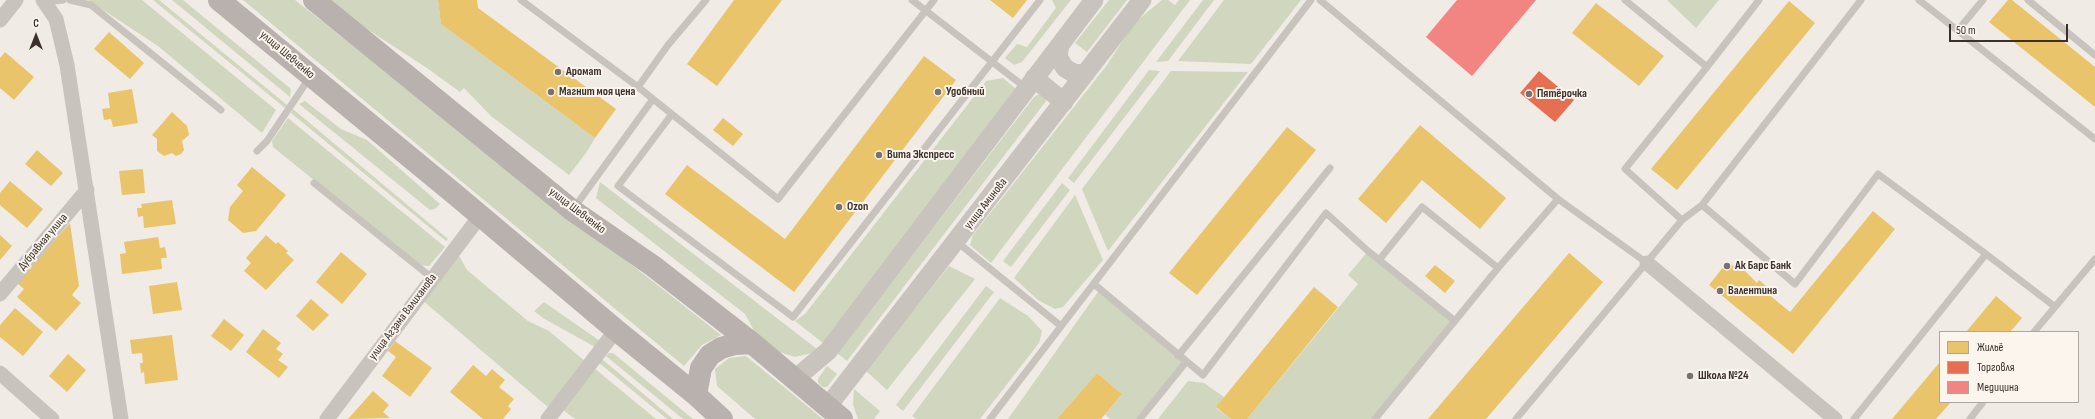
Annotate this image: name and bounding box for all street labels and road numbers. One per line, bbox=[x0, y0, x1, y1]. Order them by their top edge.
street label: улица Шевченко bbox=[257, 28, 317, 82]
street label: улица Аминова bbox=[962, 176, 1010, 232]
street label: улица Шевченко bbox=[546, 185, 608, 237]
street label: Дубравная улица bbox=[15, 211, 71, 273]
street label: улица Агзама Валиханова bbox=[366, 271, 440, 363]

